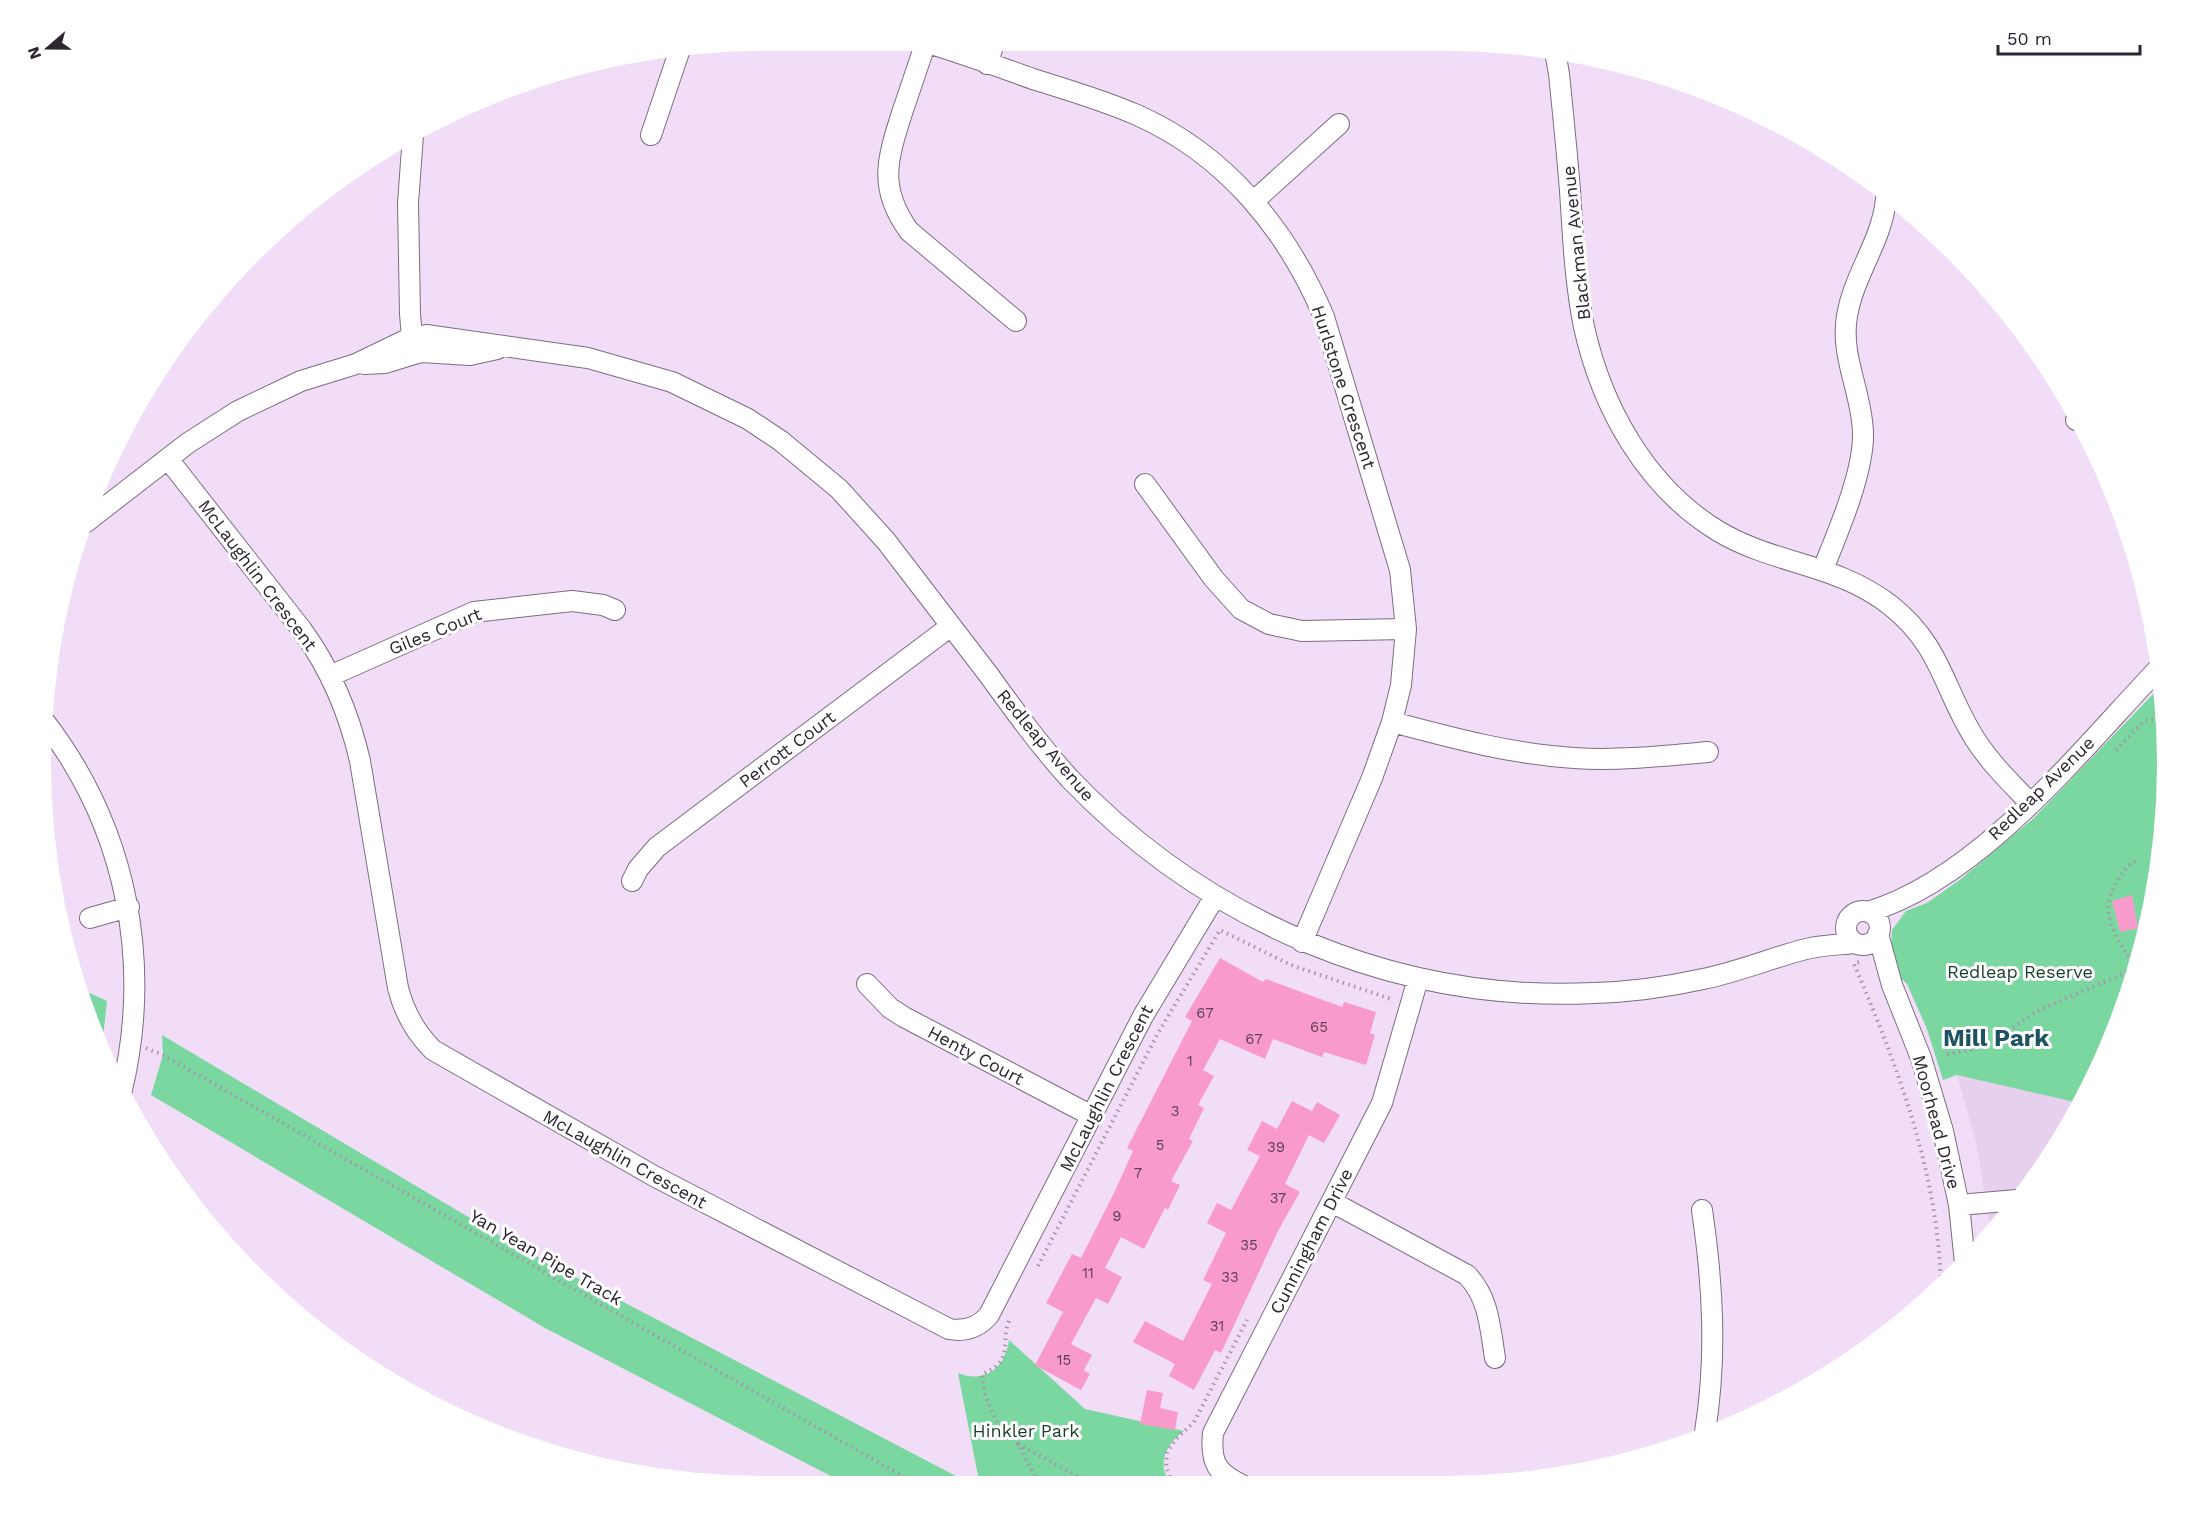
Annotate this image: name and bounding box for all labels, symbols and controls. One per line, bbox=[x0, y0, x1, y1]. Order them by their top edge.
north arrow bbox=[18, 18, 78, 78]
scale bar bbox=[1998, 18, 2140, 56]
text: 50 m bbox=[2007, 28, 2052, 49]
text: N bbox=[23, 44, 45, 62]
street label: Blackman Avenue bbox=[1557, 165, 1595, 321]
street label: Hurlstone Crescent bbox=[1308, 303, 1381, 472]
street label: McLaughlin Crescent bbox=[194, 495, 322, 655]
street label: Giles Court bbox=[386, 603, 485, 659]
street label: Redleap Avenue bbox=[993, 685, 1099, 805]
street label: Perrott Court bbox=[735, 706, 840, 792]
street label: Redleap Avenue bbox=[1983, 732, 2099, 844]
park label: Redleap Reserve bbox=[1947, 961, 2093, 982]
street label: McLaughlin Crescent bbox=[1055, 1001, 1157, 1175]
house number: 67 bbox=[1196, 1004, 1214, 1022]
house number: 65 bbox=[1310, 1018, 1328, 1036]
street label: Henty Court bbox=[924, 1021, 1028, 1089]
district label: Mill Park bbox=[1943, 1024, 2049, 1052]
house number: 67 bbox=[1245, 1030, 1263, 1048]
house number: 1 bbox=[1187, 1052, 1193, 1070]
street label: Moorhead Drive bbox=[1909, 1053, 1965, 1191]
house number: 3 bbox=[1171, 1102, 1179, 1120]
street label: McLaughlin Crescent bbox=[539, 1105, 711, 1213]
house number: 5 bbox=[1156, 1136, 1164, 1154]
house number: 39 bbox=[1267, 1138, 1285, 1156]
house number: 7 bbox=[1134, 1164, 1142, 1182]
street label: Cunningham Drive bbox=[1265, 1165, 1357, 1317]
house number: 37 bbox=[1270, 1189, 1286, 1207]
street label: Yan Yean Pipe Track bbox=[466, 1205, 626, 1309]
house number: 9 bbox=[1112, 1207, 1122, 1225]
house number: 35 bbox=[1240, 1236, 1258, 1254]
house number: 11 bbox=[1082, 1264, 1094, 1282]
house number: 33 bbox=[1221, 1268, 1239, 1286]
house number: 31 bbox=[1210, 1317, 1224, 1335]
house number: 15 bbox=[1057, 1351, 1071, 1369]
park label: Hinkler Park bbox=[972, 1420, 1080, 1441]

